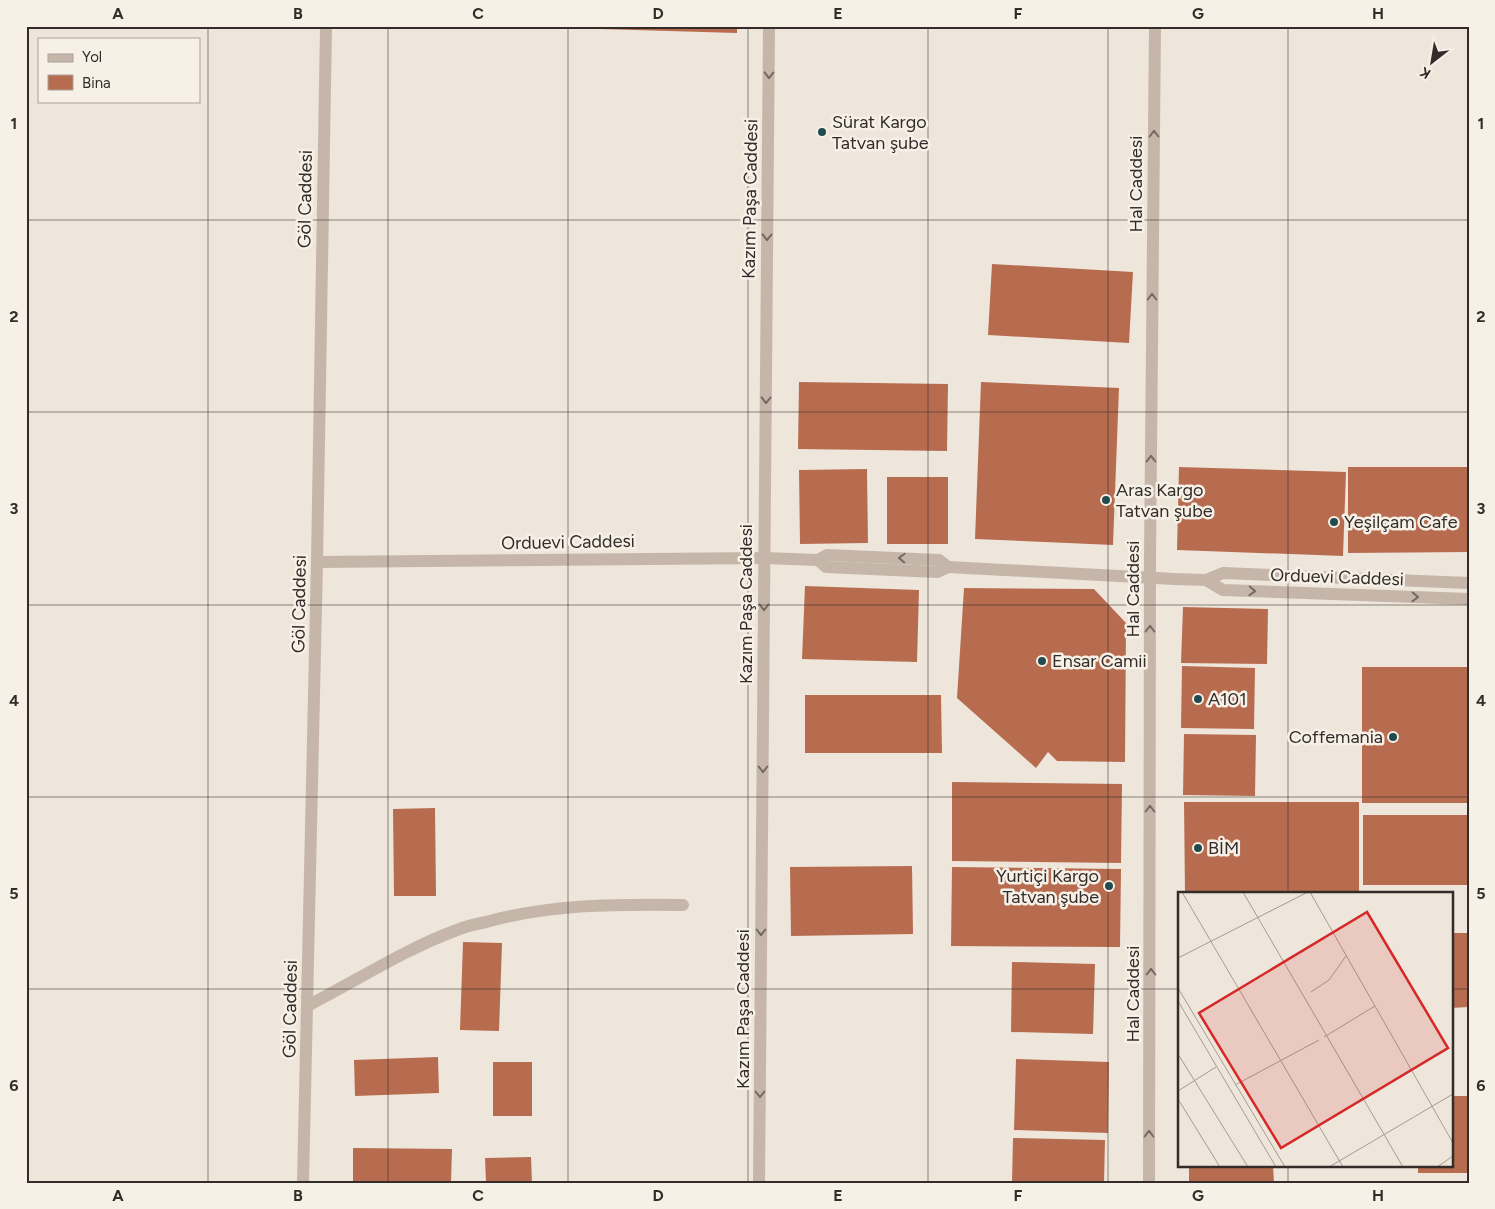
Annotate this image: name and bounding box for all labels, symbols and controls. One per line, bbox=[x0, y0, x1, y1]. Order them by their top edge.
text: A bbox=[112, 4, 124, 23]
text: B bbox=[293, 4, 303, 23]
text: C bbox=[472, 4, 484, 23]
text: D bbox=[652, 4, 664, 23]
text: E bbox=[833, 4, 843, 23]
text: F bbox=[1014, 4, 1023, 23]
text: G bbox=[1192, 4, 1204, 23]
text: H bbox=[1372, 4, 1384, 23]
legend bbox=[38, 38, 200, 102]
north arrow bbox=[1408, 38, 1458, 88]
text: Yol bbox=[82, 48, 102, 66]
text: K bbox=[1417, 63, 1434, 82]
one-way arrow bbox=[764, 72, 774, 79]
text: Bina bbox=[82, 74, 111, 92]
place label: Sürat Kargo Tatvan şube bbox=[832, 111, 929, 154]
text: 1 bbox=[11, 114, 17, 133]
text: 1 bbox=[1478, 114, 1484, 133]
street label: Kazım Paşa Caddesi bbox=[738, 119, 762, 279]
marker: Sürat Kargo Tatvan şube bbox=[816, 126, 828, 138]
one-way arrow bbox=[1149, 130, 1159, 138]
street label: Hal Caddesi bbox=[1125, 136, 1147, 232]
street label: Göl Caddesi bbox=[293, 150, 317, 248]
one-way arrow bbox=[762, 234, 772, 242]
one-way arrow bbox=[1147, 292, 1157, 300]
text: 2 bbox=[9, 307, 19, 326]
text: 2 bbox=[1476, 307, 1486, 326]
one-way arrow bbox=[761, 396, 771, 404]
one-way arrow bbox=[1146, 455, 1156, 462]
place label: Aras Kargo Tatvan şube bbox=[1116, 479, 1213, 522]
marker: Aras Kargo Tatvan şube bbox=[1100, 494, 1112, 506]
text: 3 bbox=[10, 499, 19, 518]
text: 3 bbox=[1477, 499, 1486, 518]
place label: Yeşilçam Cafe bbox=[1344, 511, 1458, 533]
marker: Yeşilçam Cafe bbox=[1328, 516, 1340, 528]
street label: Kazım Paşa Caddesi bbox=[735, 524, 757, 684]
street label: Orduevi Caddesi bbox=[501, 530, 635, 554]
street label: Hal Caddesi bbox=[1122, 541, 1144, 637]
one-way arrow bbox=[898, 553, 906, 564]
street label: Göl Caddesi bbox=[287, 555, 311, 653]
street label: Orduevi Caddesi bbox=[1270, 564, 1404, 590]
one-way arrow bbox=[1249, 586, 1257, 596]
one-way arrow bbox=[1411, 592, 1419, 602]
one-way arrow bbox=[759, 604, 769, 611]
one-way arrow bbox=[1145, 625, 1155, 632]
place label: Ensar Camii bbox=[1052, 650, 1147, 672]
marker: Ensar Camii bbox=[1036, 655, 1048, 667]
place label: A101 bbox=[1208, 688, 1247, 710]
text: 4 bbox=[9, 691, 19, 710]
text: 4 bbox=[1476, 691, 1486, 710]
marker: A101 bbox=[1192, 693, 1204, 705]
place label: Coffemania bbox=[1289, 726, 1383, 748]
marker: Coffemania bbox=[1387, 731, 1399, 743]
one-way arrow bbox=[757, 766, 768, 774]
one-way arrow bbox=[1145, 805, 1155, 812]
place label: BİM bbox=[1208, 837, 1239, 859]
marker: BİM bbox=[1192, 842, 1204, 854]
place label: Yurtiçi Kargo Tatvan şube bbox=[996, 865, 1099, 908]
marker: Yurtiçi Kargo Tatvan şube bbox=[1103, 880, 1115, 892]
text: 5 bbox=[9, 884, 19, 903]
text: 5 bbox=[1476, 884, 1486, 903]
inset map bbox=[1178, 892, 1452, 1166]
one-way arrow bbox=[756, 928, 766, 936]
street label: Kazım Paşa Caddesi bbox=[732, 929, 754, 1089]
street label: Hal Caddesi bbox=[1122, 946, 1144, 1042]
street label: Göl Caddesi bbox=[278, 960, 302, 1058]
one-way arrow bbox=[1146, 967, 1156, 975]
text: 6 bbox=[9, 1076, 19, 1095]
text: 6 bbox=[1476, 1076, 1486, 1095]
one-way arrow bbox=[755, 1091, 765, 1099]
one-way arrow bbox=[1144, 1130, 1154, 1138]
text: A bbox=[112, 1186, 124, 1205]
text: B bbox=[293, 1186, 303, 1205]
text: C bbox=[472, 1186, 484, 1205]
text: D bbox=[652, 1186, 664, 1205]
text: E bbox=[833, 1186, 843, 1205]
text: F bbox=[1014, 1186, 1023, 1205]
text: G bbox=[1192, 1186, 1204, 1205]
text: H bbox=[1372, 1186, 1384, 1205]

